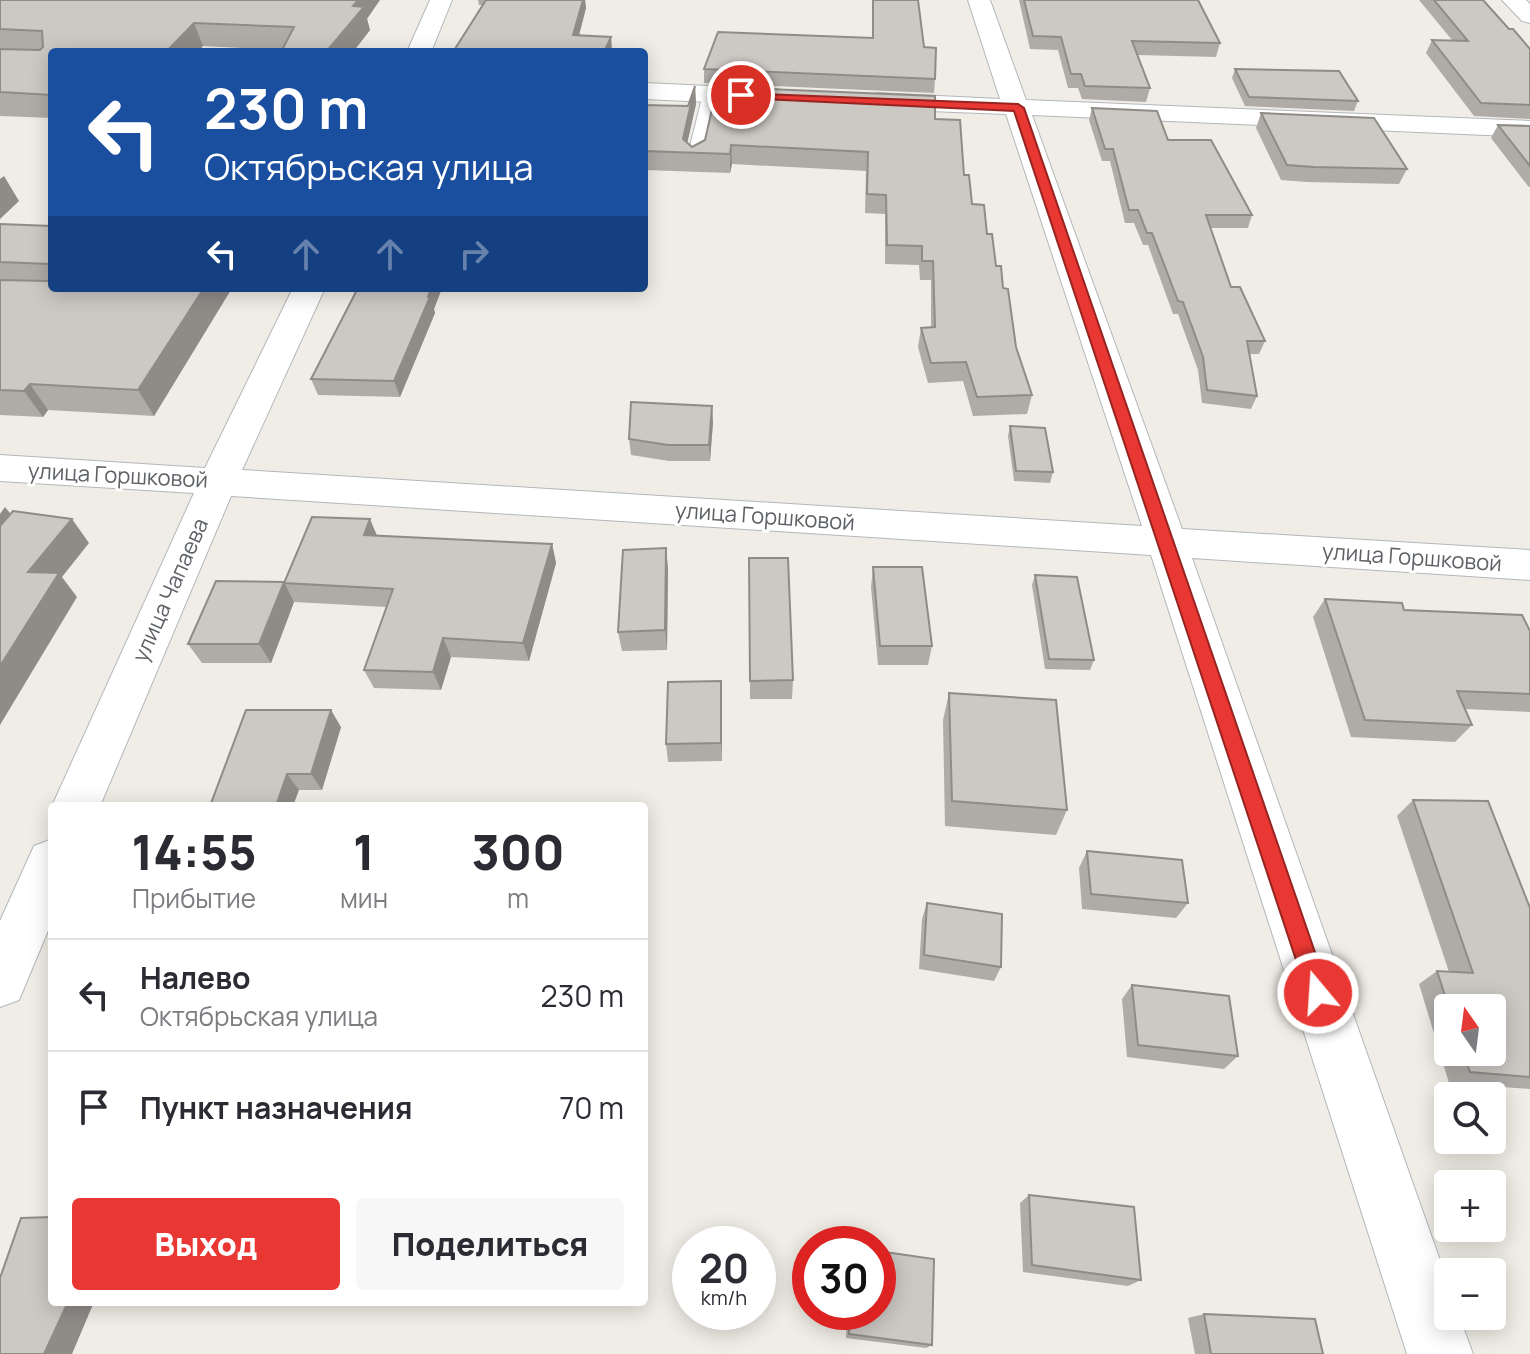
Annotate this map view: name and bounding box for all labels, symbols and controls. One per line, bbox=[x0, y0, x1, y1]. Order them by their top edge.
pin bbox=[707, 61, 775, 129]
text: 230 m bbox=[204, 69, 368, 146]
icon: arrive bbox=[719, 73, 763, 117]
icon: left bbox=[72, 80, 176, 184]
text: Октябрьская улица bbox=[204, 142, 533, 191]
icon: left bbox=[200, 232, 244, 276]
icon: ahead bbox=[284, 232, 328, 276]
icon: ahead bbox=[368, 232, 412, 276]
icon: right bbox=[452, 232, 496, 276]
street label: улица Горшковой bbox=[27, 455, 209, 495]
street label: улица Горшковой bbox=[674, 495, 856, 537]
street label: улица Чапаева bbox=[125, 513, 215, 667]
street label: улица Горшковой bbox=[1321, 536, 1503, 578]
text: 14:55 bbox=[131, 819, 256, 884]
text: 1 bbox=[353, 819, 375, 884]
text: 300 bbox=[471, 819, 565, 884]
text: Прибытие bbox=[132, 880, 256, 916]
text: мин bbox=[340, 880, 388, 916]
text: m bbox=[507, 880, 529, 916]
position arrow bbox=[1276, 951, 1360, 1035]
text: Налево bbox=[140, 957, 250, 998]
icon: left bbox=[72, 973, 116, 1017]
text: 230 m bbox=[541, 975, 624, 1016]
north arrow bbox=[1434, 994, 1506, 1066]
map controls bbox=[1434, 994, 1506, 1330]
text: Октябрьская улица bbox=[140, 998, 378, 1034]
button: search bbox=[1434, 1082, 1506, 1154]
icon: arrive bbox=[72, 1085, 116, 1129]
text: Пункт назначения bbox=[140, 1087, 413, 1128]
text: 70 m bbox=[559, 1087, 624, 1128]
button: + bbox=[1434, 1170, 1506, 1242]
button: Выход bbox=[72, 1198, 340, 1290]
button: Поделиться bbox=[356, 1198, 624, 1290]
speed limit sign: 30 bbox=[792, 1226, 896, 1330]
text: 20 bbox=[699, 1240, 749, 1295]
button: − bbox=[1434, 1258, 1506, 1330]
text: km/h bbox=[701, 1284, 747, 1311]

